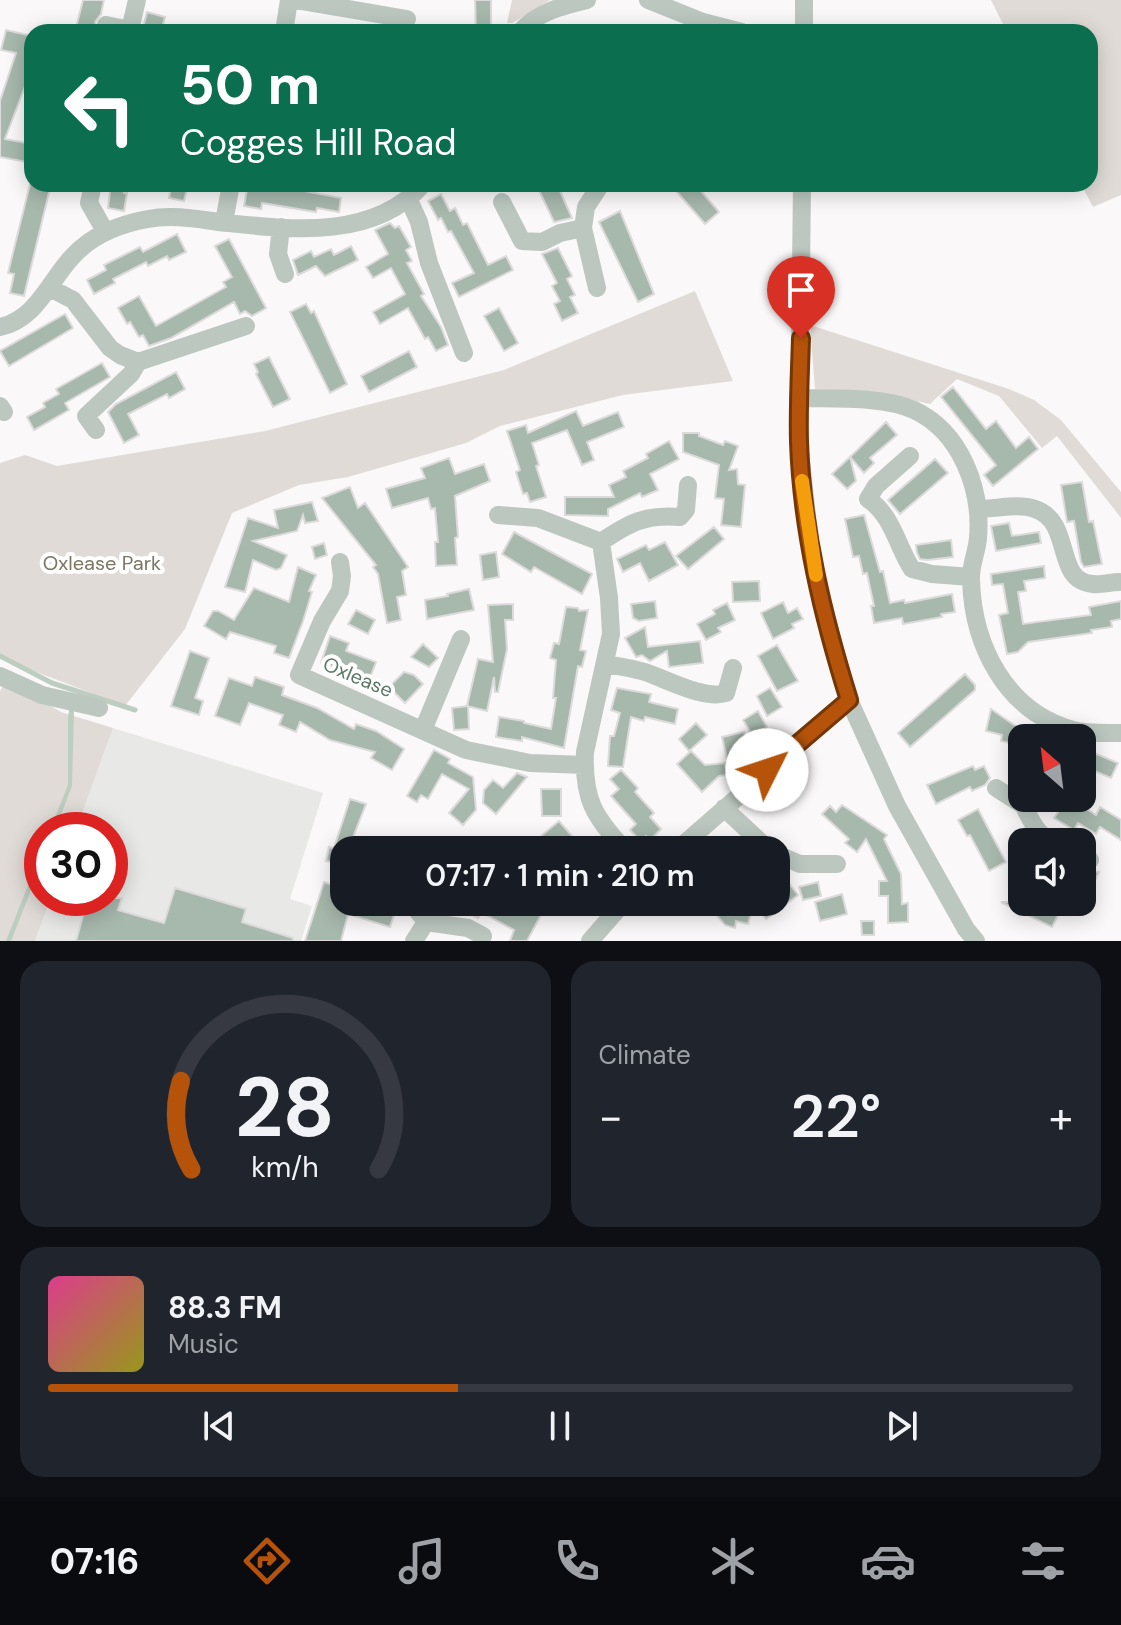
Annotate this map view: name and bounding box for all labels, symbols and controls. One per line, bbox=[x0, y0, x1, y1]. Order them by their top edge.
text: 50 m bbox=[180, 48, 320, 121]
icon: left bbox=[48, 56, 152, 160]
text: Cogges Hill Road bbox=[180, 119, 457, 166]
pin bbox=[767, 256, 835, 338]
icon: arrive bbox=[779, 268, 823, 312]
park label: Oxlease Park bbox=[43, 550, 161, 576]
street label: Oxlease bbox=[319, 651, 397, 703]
north arrow bbox=[1008, 724, 1096, 812]
map controls bbox=[1008, 724, 1096, 916]
position arrow bbox=[725, 728, 809, 812]
speed limit sign: 30 bbox=[24, 812, 128, 916]
button: sound bbox=[1008, 828, 1096, 916]
text: 07:17 · 1 min · 210 m bbox=[425, 856, 695, 895]
text: Climate bbox=[599, 1038, 691, 1072]
text: 28 bbox=[235, 1053, 335, 1162]
text: 22° bbox=[790, 1077, 881, 1156]
text: − bbox=[599, 1088, 623, 1146]
text: + bbox=[1049, 1088, 1073, 1146]
text: km/h bbox=[251, 1149, 319, 1186]
text: 88.3 FM bbox=[168, 1288, 282, 1327]
text: Music bbox=[168, 1327, 239, 1361]
icon: previous bbox=[197, 1404, 241, 1448]
icon: pause bbox=[538, 1404, 582, 1448]
icon: next bbox=[880, 1404, 924, 1448]
icon: directions bbox=[239, 1533, 295, 1589]
icon: music bbox=[394, 1533, 450, 1589]
icon: phone bbox=[549, 1533, 605, 1589]
icon: climate bbox=[705, 1533, 761, 1589]
icon: car bbox=[860, 1533, 916, 1589]
icon: filters bbox=[1015, 1533, 1071, 1589]
text: 07:16 bbox=[50, 1538, 139, 1585]

